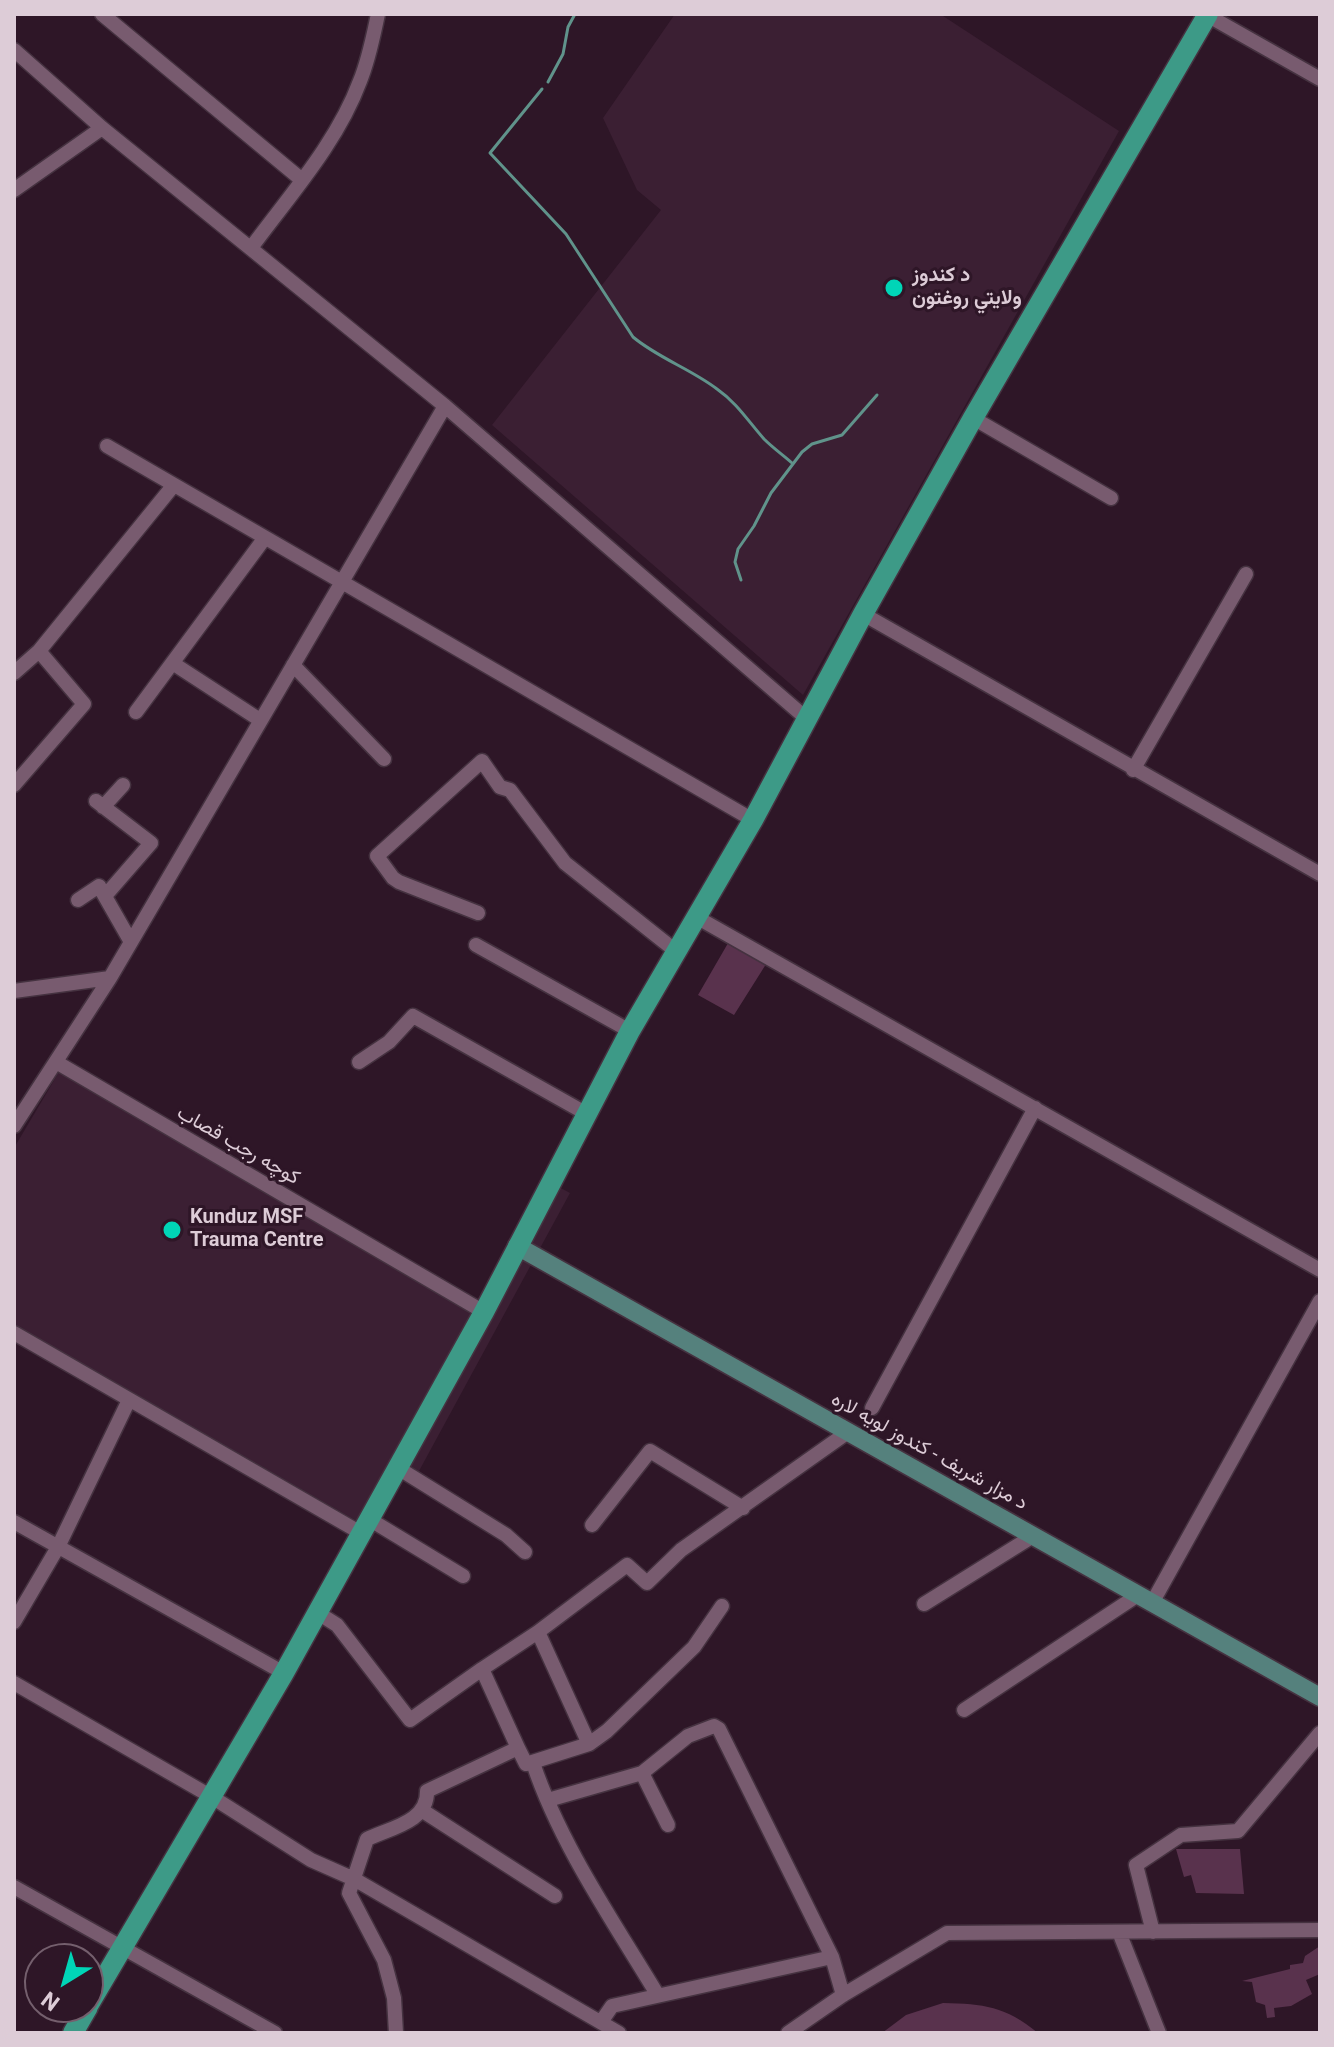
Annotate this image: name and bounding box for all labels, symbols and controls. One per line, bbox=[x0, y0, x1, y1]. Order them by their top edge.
place label: د کندوز ولایتي روغتون bbox=[912, 264, 1022, 311]
marker: د کندوز ولایتي روغتون bbox=[883, 277, 905, 299]
street label: کوچه رجب قصاب bbox=[172, 1101, 304, 1191]
place label: Kunduz MSF Trauma Centre bbox=[190, 1206, 323, 1253]
marker: Kunduz MSF Trauma Centre bbox=[161, 1219, 183, 1241]
street label: د مزار شریف - کندوز لویه لاره bbox=[827, 1388, 1031, 1516]
north arrow bbox=[24, 1943, 104, 2023]
text: N bbox=[37, 1986, 64, 2016]

